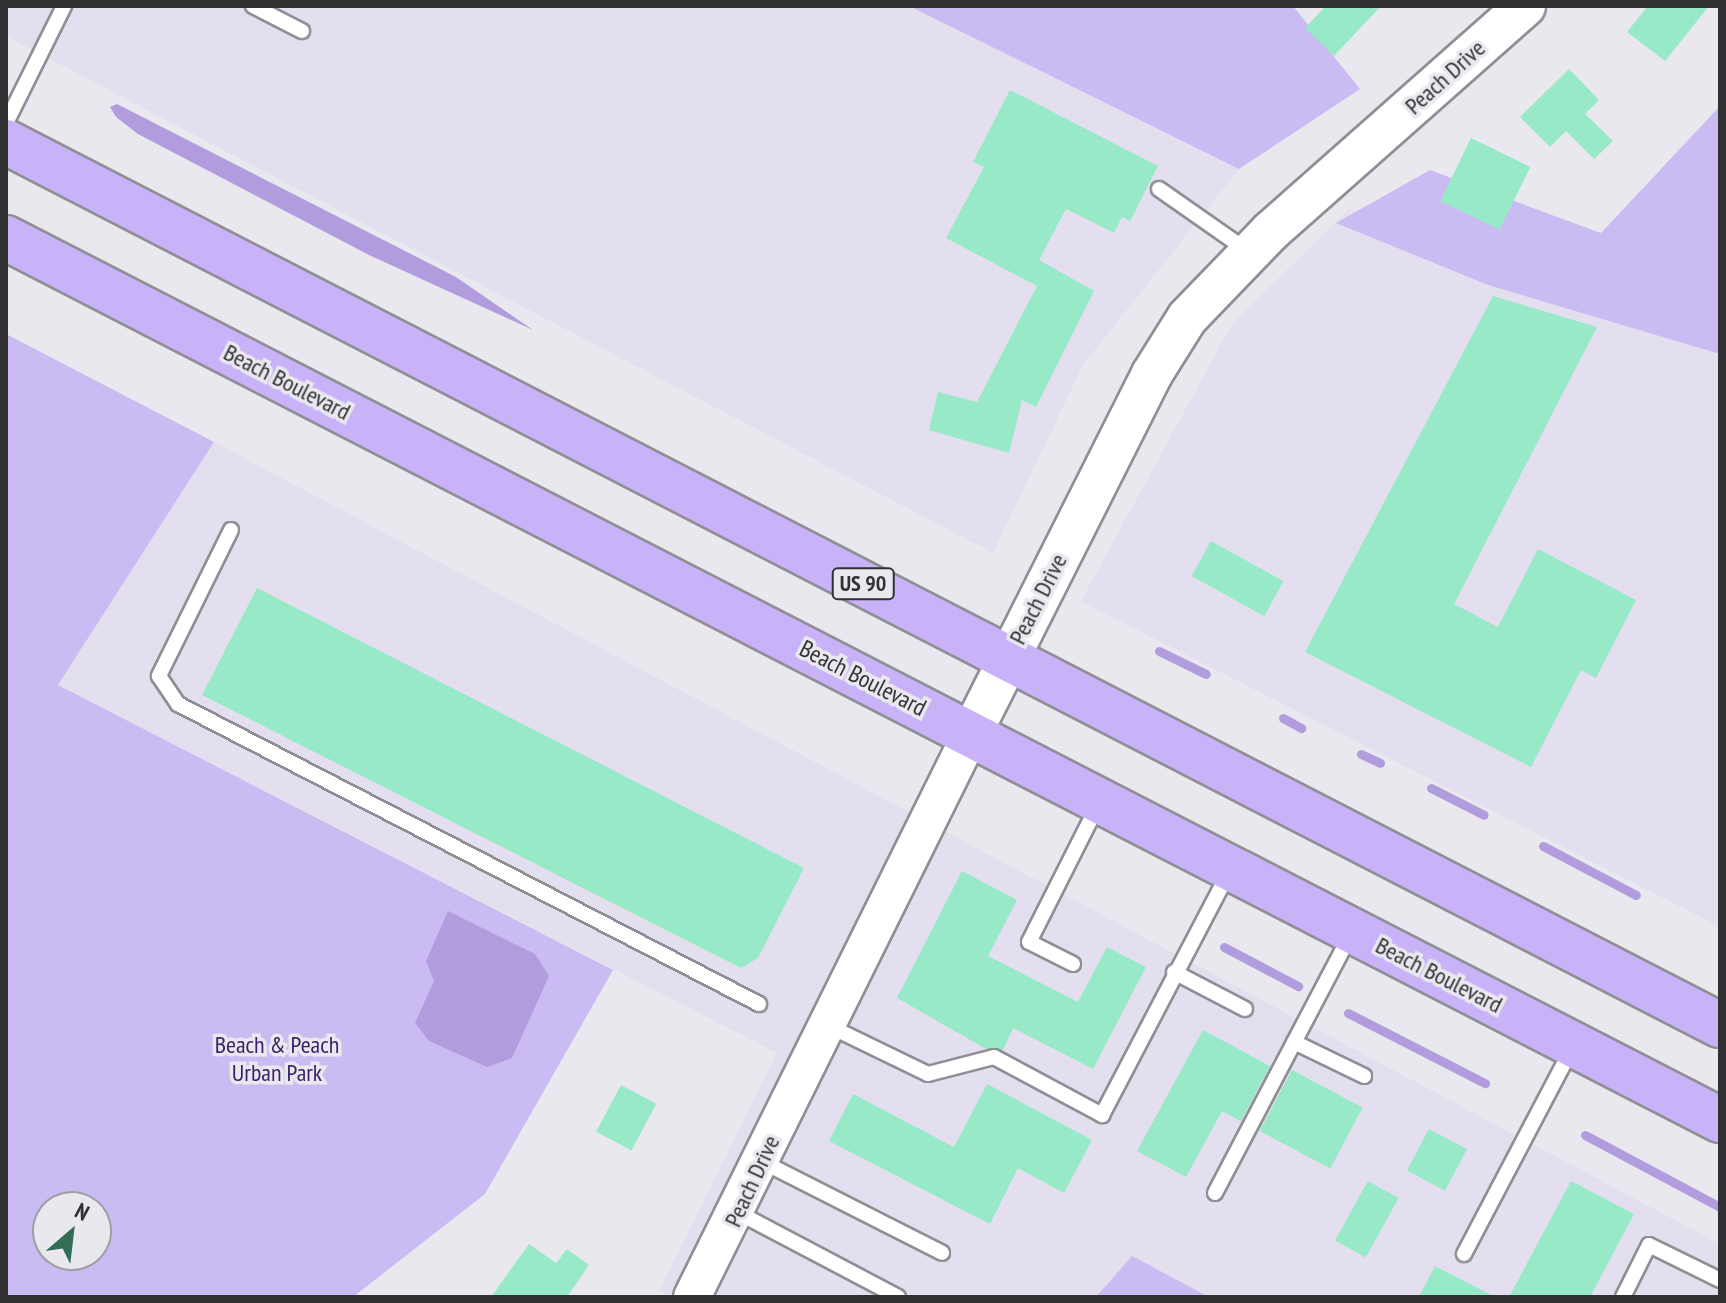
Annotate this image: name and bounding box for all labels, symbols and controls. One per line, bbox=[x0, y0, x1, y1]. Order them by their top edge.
street label: Peach Drive bbox=[1399, 34, 1491, 120]
street label: Beach Boulevard bbox=[219, 338, 355, 426]
street label: Peach Drive bbox=[1003, 549, 1073, 649]
road number: US 90 bbox=[831, 566, 895, 602]
street label: Beach Boulevard bbox=[795, 634, 931, 722]
street label: Beach Boulevard bbox=[1371, 931, 1507, 1019]
park label: Beach & Peach Urban Park bbox=[215, 1031, 339, 1087]
street label: Peach Drive bbox=[718, 1131, 786, 1231]
north arrow bbox=[32, 1191, 112, 1271]
text: N bbox=[70, 1196, 94, 1227]

